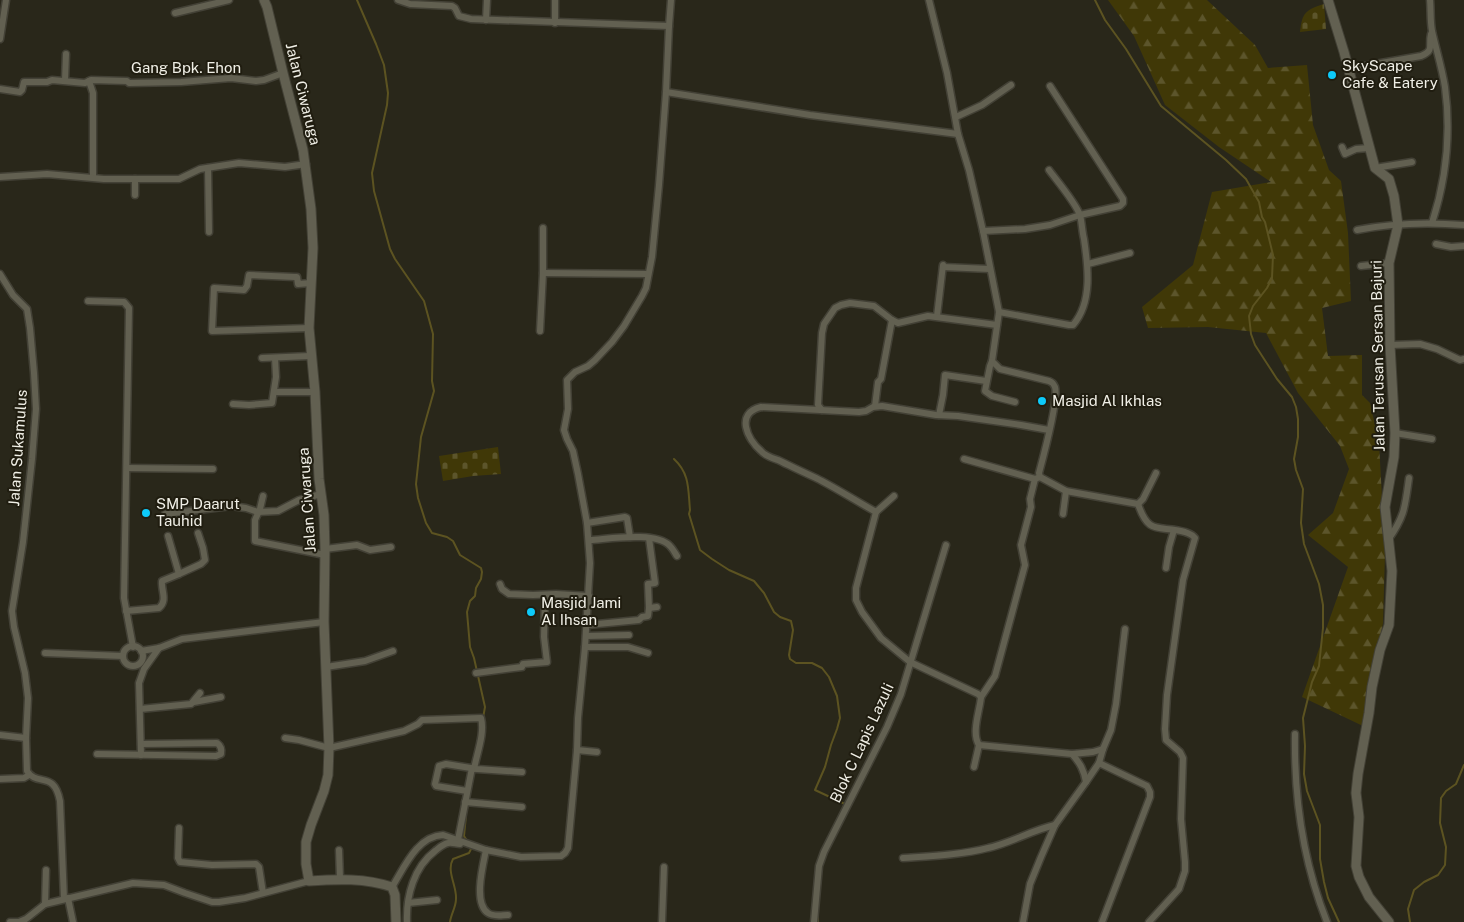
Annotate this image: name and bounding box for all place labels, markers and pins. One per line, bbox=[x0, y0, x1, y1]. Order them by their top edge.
place label: SkyScape Cafe & Eatery bbox=[1342, 57, 1438, 91]
marker: SkyScape Cafe & Eatery bbox=[1326, 69, 1338, 81]
place label: Masjid Al Ikhlas bbox=[1052, 392, 1162, 409]
marker: Masjid Al Ikhlas bbox=[1036, 395, 1048, 407]
place label: SMP Daarut Tauhid bbox=[156, 495, 240, 529]
marker: SMP Daarut Tauhid bbox=[140, 507, 152, 519]
place label: Masjid Jami Al Ihsan bbox=[541, 594, 621, 628]
marker: Masjid Jami Al Ihsan bbox=[525, 606, 537, 618]

